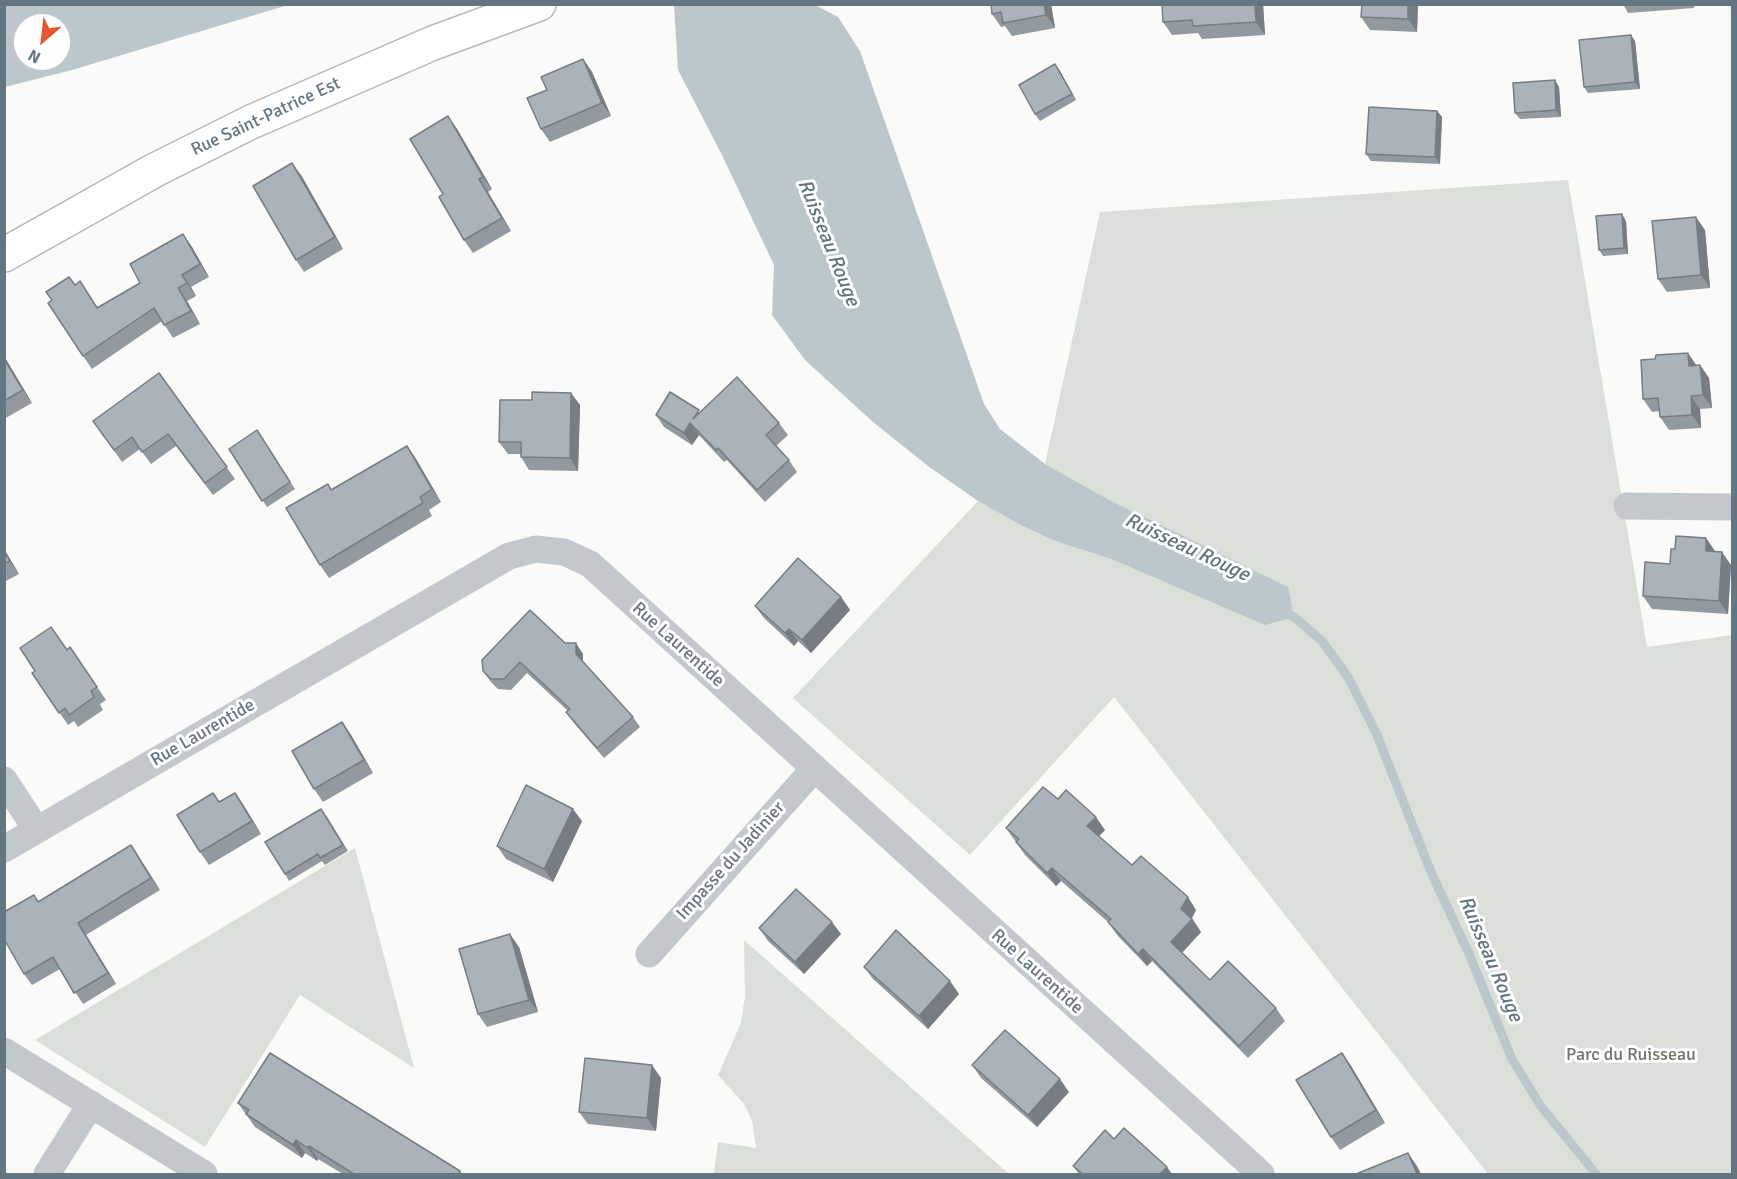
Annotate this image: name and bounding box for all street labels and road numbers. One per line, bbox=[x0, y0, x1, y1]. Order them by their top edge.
street label: Rue Saint-Patrice Est bbox=[188, 73, 344, 161]
street label: Rue Laurentide bbox=[628, 598, 728, 692]
street label: Rue Laurentide bbox=[147, 695, 259, 771]
street label: Impasse du Jadinier bbox=[672, 797, 790, 925]
street label: Rue Laurentide bbox=[987, 925, 1087, 1019]

